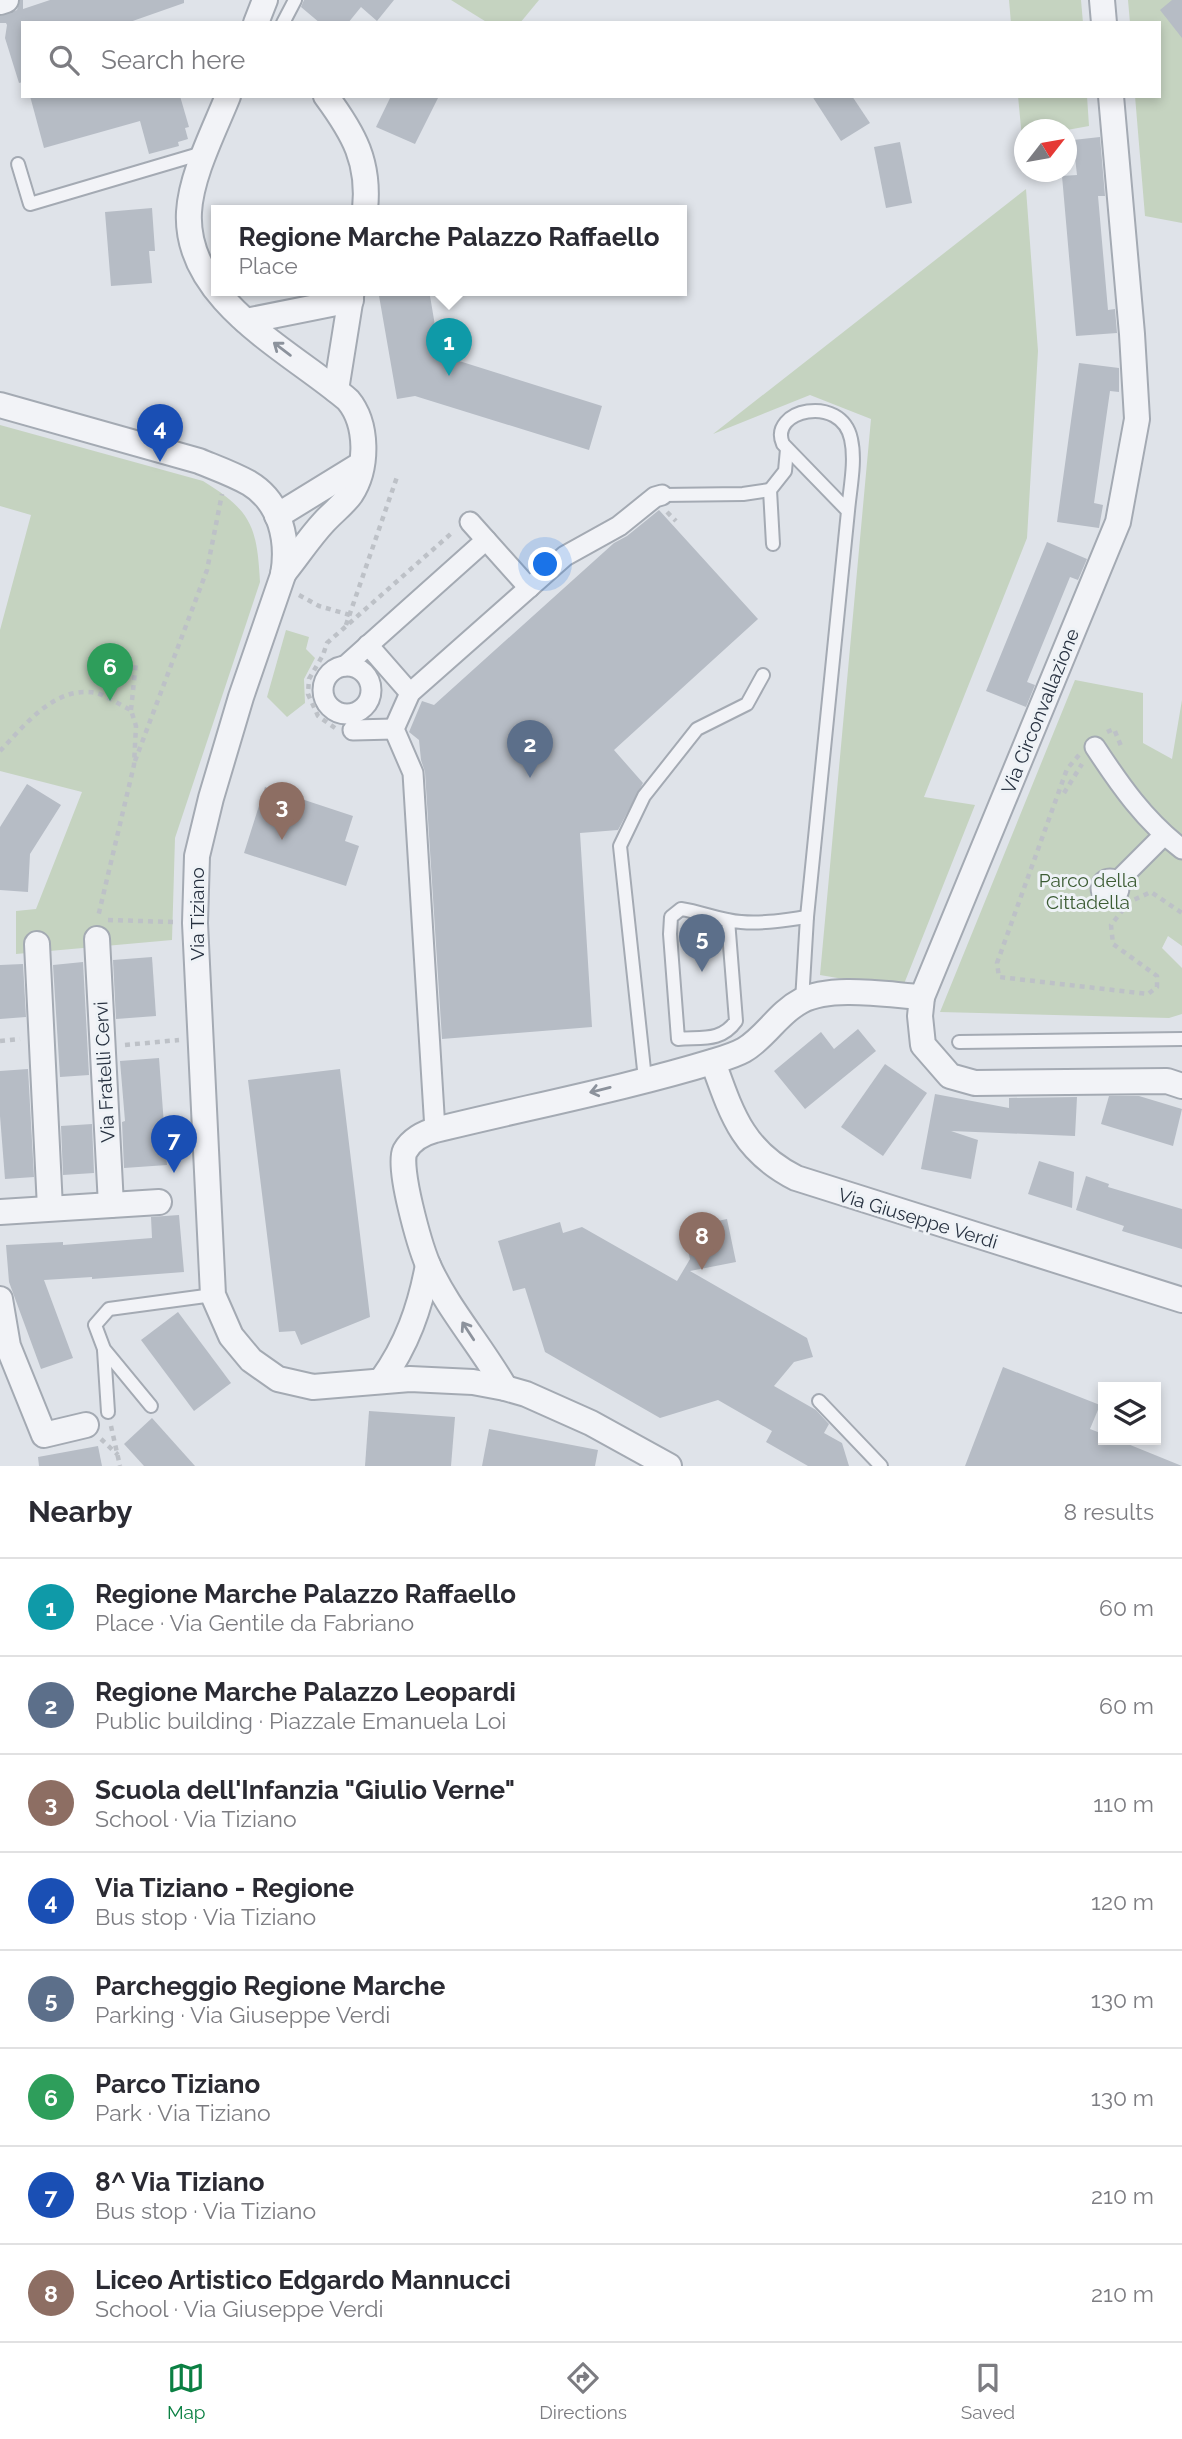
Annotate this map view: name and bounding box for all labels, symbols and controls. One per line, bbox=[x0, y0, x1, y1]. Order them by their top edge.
search box bbox=[21, 21, 1161, 98]
icon: search bbox=[45, 41, 83, 79]
text: Search here bbox=[101, 45, 245, 75]
north arrow bbox=[1014, 119, 1077, 182]
popup bbox=[211, 205, 687, 296]
text: Regione Marche Palazzo Raffaello bbox=[239, 222, 659, 252]
text: Place bbox=[239, 252, 298, 279]
pin: 1 bbox=[426, 318, 472, 376]
one-way arrow bbox=[273, 341, 292, 356]
pin: 4 bbox=[137, 404, 183, 462]
your location bbox=[528, 547, 562, 581]
street label: Via Circonvallazione bbox=[997, 625, 1083, 797]
pin: 6 bbox=[87, 643, 133, 701]
pin: 2 bbox=[507, 720, 553, 778]
pin: 3 bbox=[259, 782, 305, 840]
street label: Via Tiziano bbox=[186, 867, 208, 961]
park label: Parco della Cittadella bbox=[1039, 869, 1137, 913]
pin: 5 bbox=[679, 914, 725, 972]
street label: Via Fratelli Cervi bbox=[89, 1001, 119, 1143]
one-way arrow bbox=[589, 1084, 612, 1097]
pin: 7 bbox=[151, 1115, 197, 1173]
street label: Via Giuseppe Verdi bbox=[836, 1183, 1000, 1253]
pin: 8 bbox=[679, 1212, 725, 1270]
one-way arrow bbox=[461, 1322, 475, 1341]
map controls bbox=[1098, 1382, 1161, 1445]
button: layers bbox=[1098, 1382, 1161, 1445]
text: Nearby bbox=[28, 1494, 132, 1529]
text: 8 results bbox=[1063, 1498, 1154, 1525]
text: Regione Marche Palazzo Raffaello bbox=[95, 1579, 516, 1609]
text: 1 bbox=[45, 1594, 57, 1621]
text: 60 m bbox=[1099, 1594, 1154, 1621]
text: Place · Via Gentile da Fabriano bbox=[95, 1609, 414, 1636]
text: Regione Marche Palazzo Leopardi bbox=[95, 1677, 516, 1707]
text: 2 bbox=[45, 1692, 57, 1719]
text: 60 m bbox=[1099, 1692, 1154, 1719]
text: Public building · Piazzale Emanuela Loi bbox=[95, 1707, 506, 1734]
text: Scuola dell'Infanzia "Giulio Verne" bbox=[95, 1775, 515, 1805]
text: 3 bbox=[45, 1790, 57, 1817]
text: 110 m bbox=[1093, 1790, 1154, 1817]
text: School · Via Tiziano bbox=[95, 1805, 297, 1832]
text: Via Tiziano - Regione bbox=[95, 1873, 354, 1903]
text: 4 bbox=[44, 1888, 58, 1915]
text: 120 m bbox=[1091, 1888, 1154, 1915]
text: Bus stop · Via Tiziano bbox=[95, 1903, 316, 1930]
text: Parcheggio Regione Marche bbox=[95, 1971, 445, 2001]
text: 5 bbox=[45, 1986, 57, 2013]
text: 130 m bbox=[1091, 1986, 1154, 2013]
text: Parking · Via Giuseppe Verdi bbox=[95, 2001, 390, 2028]
text: Parco Tiziano bbox=[95, 2069, 260, 2099]
text: 6 bbox=[44, 2084, 58, 2111]
text: 130 m bbox=[1091, 2084, 1154, 2111]
text: Park · Via Tiziano bbox=[95, 2099, 271, 2126]
text: 8^ Via Tiziano bbox=[95, 2167, 264, 2197]
text: 7 bbox=[45, 2182, 57, 2209]
text: 210 m bbox=[1091, 2182, 1154, 2209]
text: Bus stop · Via Tiziano bbox=[95, 2197, 316, 2224]
text: Liceo Artistico Edgardo Mannucci bbox=[95, 2265, 511, 2295]
text: 8 bbox=[44, 2280, 58, 2307]
text: 210 m bbox=[1091, 2280, 1154, 2307]
text: School · Via Giuseppe Verdi bbox=[95, 2295, 384, 2322]
tab: Map bbox=[167, 2359, 206, 2423]
tab: Directions bbox=[539, 2359, 627, 2423]
tab: Saved bbox=[961, 2359, 1015, 2423]

